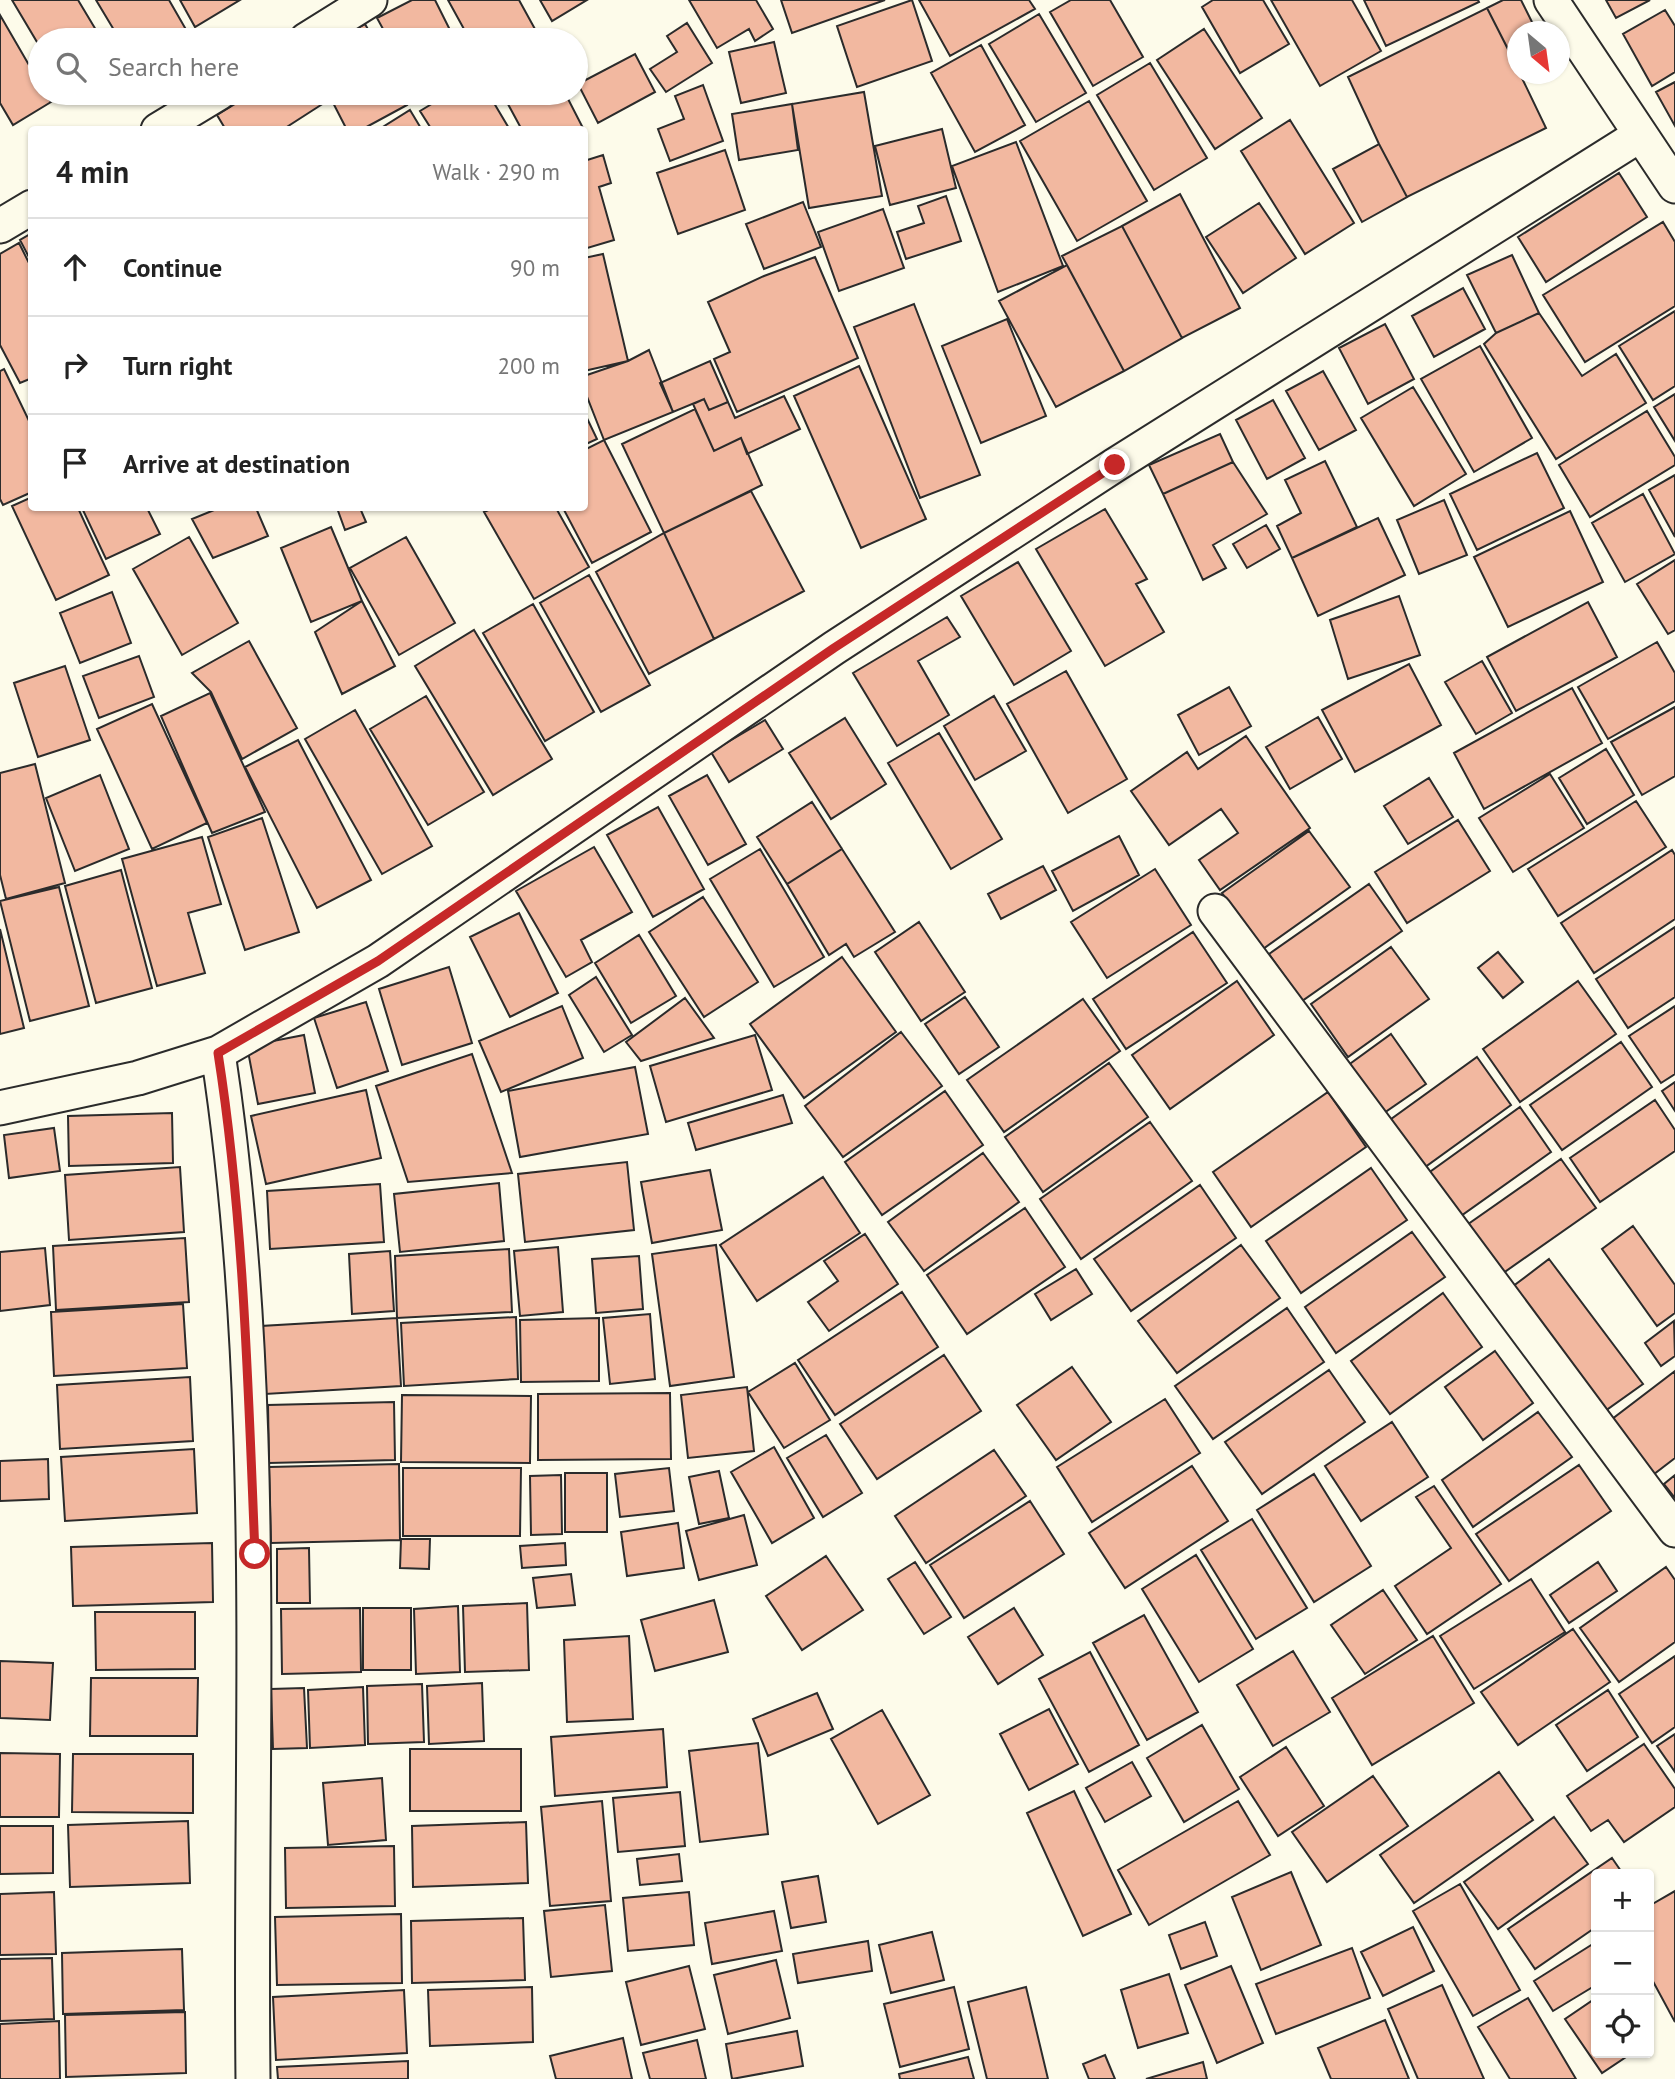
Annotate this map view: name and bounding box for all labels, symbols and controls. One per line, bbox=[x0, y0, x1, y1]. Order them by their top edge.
north arrow bbox=[1507, 21, 1570, 84]
search box bbox=[28, 28, 588, 105]
icon: search bbox=[52, 48, 90, 86]
text: Search here bbox=[108, 50, 239, 83]
text: 4 min bbox=[56, 152, 129, 191]
text: Walk · 290 m bbox=[433, 157, 560, 186]
icon: ahead bbox=[56, 248, 94, 286]
text: Continue bbox=[123, 251, 222, 284]
text: 90 m bbox=[510, 253, 560, 282]
icon: right bbox=[56, 346, 94, 384]
text: Turn right bbox=[123, 349, 232, 382]
text: 200 m bbox=[498, 351, 560, 380]
icon: arrive bbox=[56, 444, 94, 482]
text: Arrive at destination bbox=[123, 447, 350, 480]
route end bbox=[1099, 449, 1130, 480]
route start bbox=[239, 1538, 270, 1569]
map controls bbox=[1591, 1869, 1654, 2058]
button: + bbox=[1591, 1869, 1654, 1932]
button: − bbox=[1591, 1932, 1654, 1995]
button: locate bbox=[1591, 1995, 1654, 2058]

